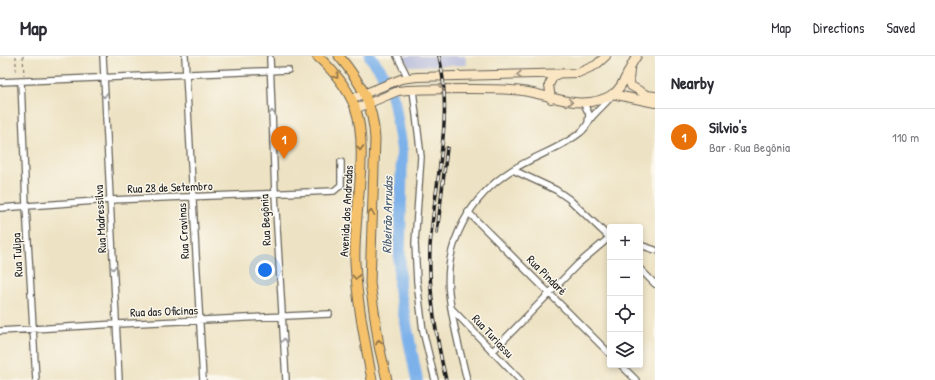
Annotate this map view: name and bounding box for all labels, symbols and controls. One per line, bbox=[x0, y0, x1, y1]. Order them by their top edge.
text: Map bbox=[20, 15, 47, 41]
text: Map bbox=[771, 18, 791, 37]
text: Directions bbox=[813, 18, 864, 37]
text: Saved bbox=[886, 18, 915, 37]
one-way arrow bbox=[516, 71, 522, 79]
text: Nearby bbox=[671, 71, 714, 94]
one-way arrow bbox=[332, 72, 339, 79]
one-way arrow bbox=[439, 86, 445, 94]
one-way arrow bbox=[100, 92, 108, 98]
one-way arrow bbox=[567, 97, 573, 106]
one-way arrow bbox=[268, 110, 276, 116]
text: Silvio's bbox=[709, 117, 747, 138]
pin: 1 bbox=[271, 126, 297, 159]
text: 1 bbox=[682, 128, 686, 146]
text: 110 m bbox=[892, 128, 919, 146]
text: Bar · Rua Begônia bbox=[709, 138, 790, 156]
one-way arrow bbox=[356, 145, 364, 151]
street label: Avenida dos Andradas bbox=[335, 164, 357, 257]
water label: Ribeirão Arrudas bbox=[377, 175, 397, 254]
street label: Rua 28 de Setembro bbox=[127, 177, 213, 197]
street label: Rua Madressilva bbox=[90, 184, 110, 254]
street label: Rua Begônia bbox=[255, 194, 275, 246]
street label: Rua Cravinas bbox=[173, 202, 193, 259]
one-way arrow bbox=[367, 210, 376, 216]
map controls bbox=[607, 224, 643, 368]
button: + bbox=[607, 224, 643, 260]
street label: Rua Tulipa bbox=[7, 232, 27, 277]
street label: Rua Pindaré bbox=[523, 251, 571, 299]
your location bbox=[255, 260, 275, 280]
button: − bbox=[607, 260, 643, 296]
one-way arrow bbox=[109, 264, 118, 270]
one-way arrow bbox=[352, 274, 361, 280]
button: locate bbox=[607, 296, 643, 332]
street label: Rua das Oficinas bbox=[130, 301, 199, 321]
street label: Rua Turiassu bbox=[468, 310, 518, 362]
button: layers bbox=[607, 332, 643, 368]
one-way arrow bbox=[279, 338, 288, 344]
one-way arrow bbox=[375, 339, 384, 345]

